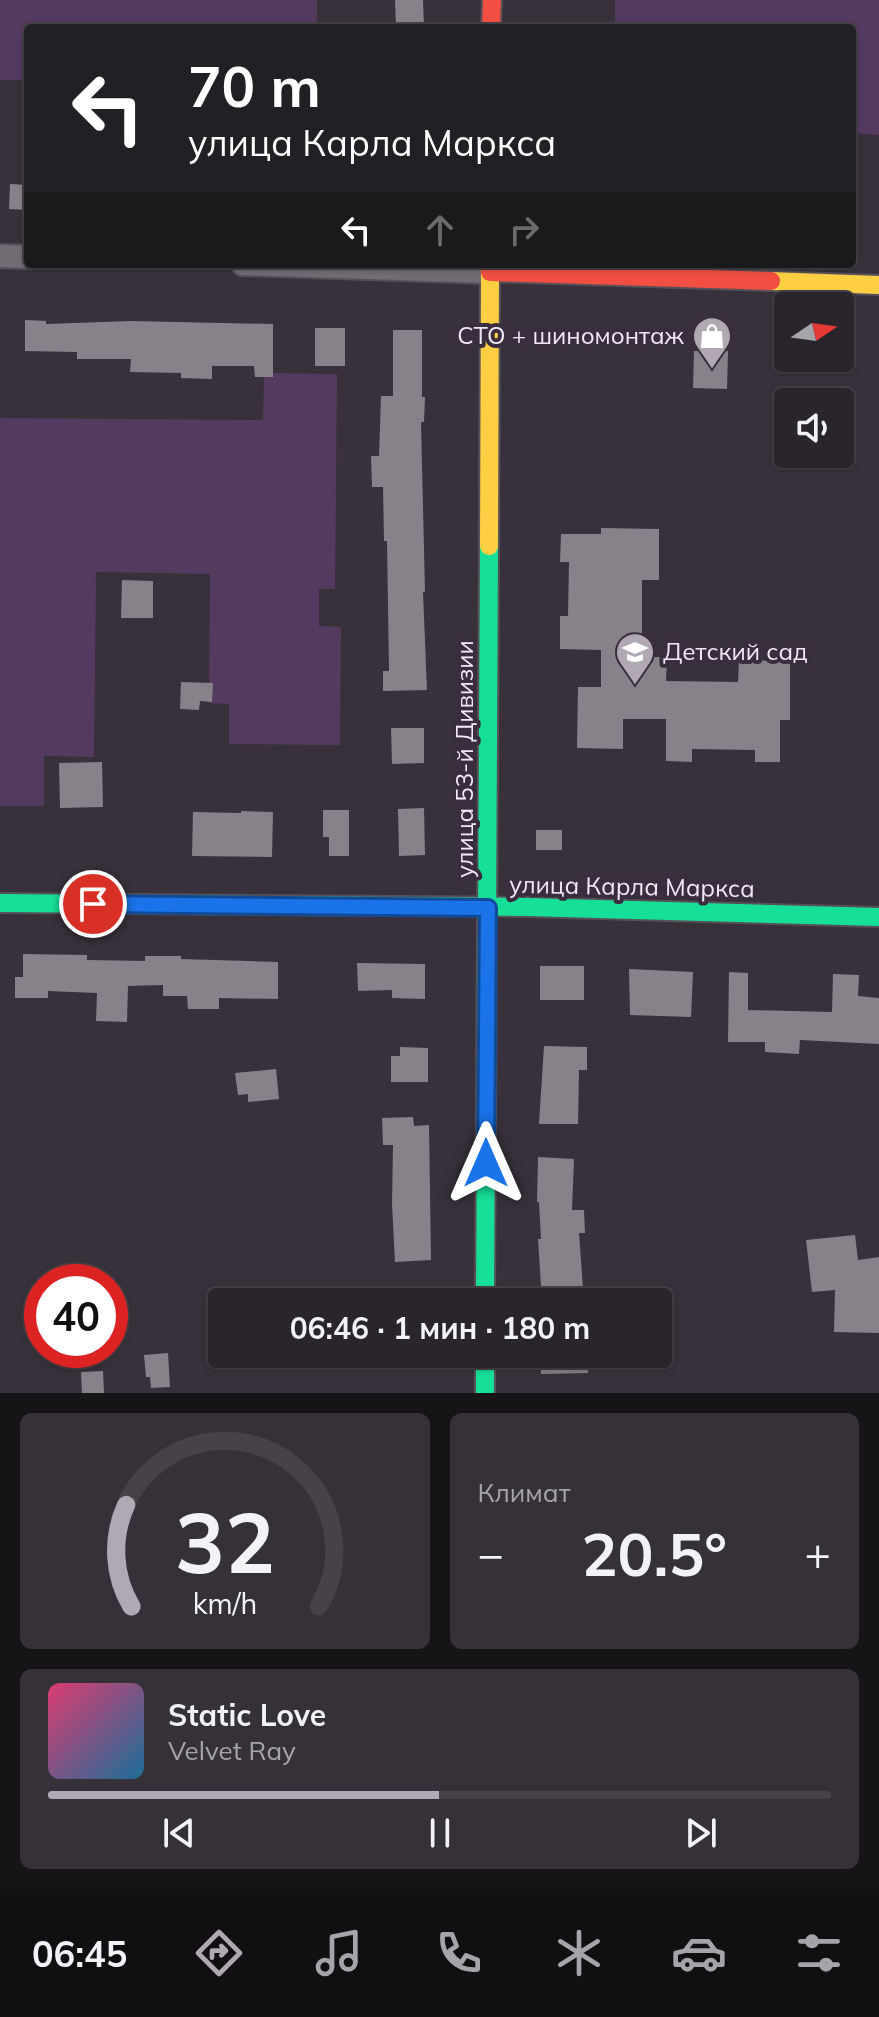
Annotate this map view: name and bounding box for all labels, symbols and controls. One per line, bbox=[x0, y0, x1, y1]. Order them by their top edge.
text: 70 m bbox=[188, 51, 321, 121]
icon: left bbox=[56, 56, 160, 160]
text: улица Карла Маркса bbox=[188, 120, 556, 165]
icon: left bbox=[334, 208, 378, 252]
icon: ahead bbox=[418, 208, 462, 252]
icon: right bbox=[502, 208, 546, 252]
north arrow bbox=[774, 292, 854, 372]
map controls bbox=[774, 292, 854, 468]
shop icon: СТО + шиномонтаж bbox=[691, 315, 733, 370]
place label: СТО + шиномонтаж bbox=[457, 320, 685, 350]
button: sound bbox=[774, 388, 854, 468]
school or university icon: Детский сад bbox=[614, 631, 656, 686]
place label: Детский сад bbox=[663, 636, 808, 666]
street label: улица 53-й Дивизии bbox=[449, 640, 479, 878]
street label: улица Карла Маркса bbox=[509, 869, 755, 903]
pin bbox=[59, 870, 127, 938]
icon: arrive bbox=[71, 882, 115, 926]
position arrow bbox=[444, 1121, 528, 1205]
speed limit sign: 40 bbox=[24, 1264, 128, 1368]
text: 06:46 · 1 мин · 180 m bbox=[290, 1309, 590, 1347]
text: Климат bbox=[478, 1476, 571, 1509]
text: 32 bbox=[175, 1489, 275, 1594]
text: 20.5° bbox=[581, 1516, 727, 1591]
text: − bbox=[478, 1526, 504, 1581]
text: + bbox=[805, 1526, 831, 1581]
text: km/h bbox=[192, 1585, 257, 1621]
text: Static Love bbox=[168, 1696, 326, 1734]
text: Velvet Ray bbox=[168, 1734, 296, 1767]
icon: previous bbox=[157, 1811, 201, 1855]
icon: pause bbox=[418, 1811, 462, 1855]
icon: next bbox=[679, 1811, 723, 1855]
icon: directions bbox=[191, 1925, 247, 1981]
icon: music bbox=[311, 1925, 367, 1981]
icon: phone bbox=[431, 1925, 487, 1981]
icon: climate bbox=[551, 1925, 607, 1981]
icon: car bbox=[671, 1925, 727, 1981]
icon: filters bbox=[791, 1925, 847, 1981]
text: 06:45 bbox=[32, 1931, 127, 1976]

